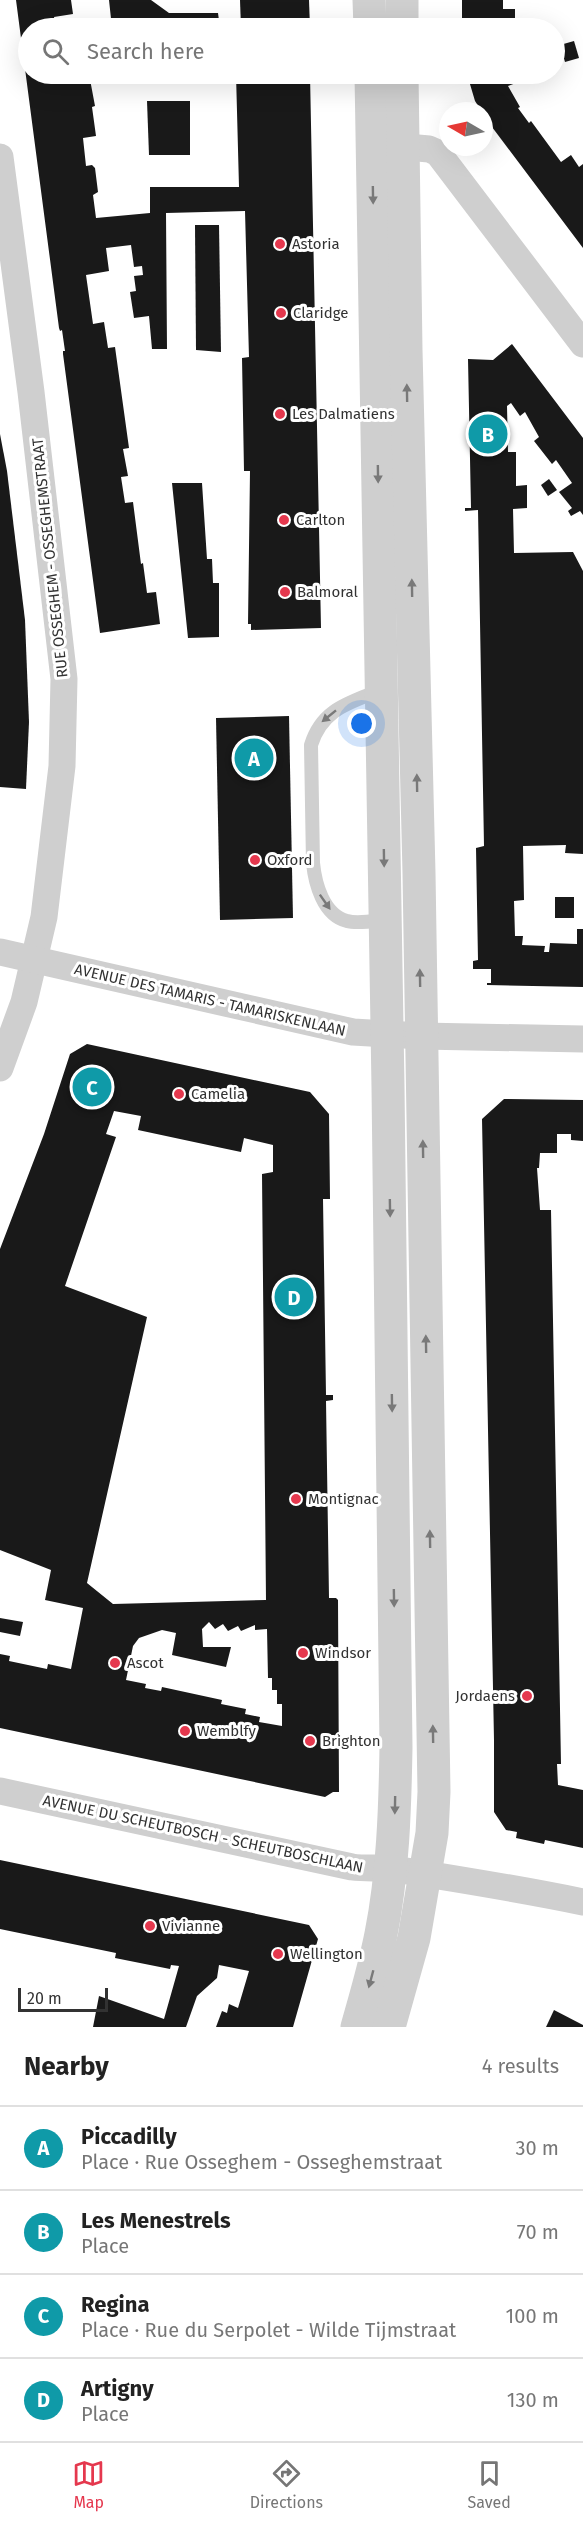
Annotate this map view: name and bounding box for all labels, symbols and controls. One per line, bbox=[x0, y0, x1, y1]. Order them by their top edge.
search box bbox=[18, 18, 565, 84]
icon: search bbox=[39, 35, 72, 68]
text: Search here bbox=[87, 38, 205, 65]
north arrow bbox=[439, 102, 493, 156]
one-way arrow bbox=[369, 185, 378, 204]
place label: Astoria bbox=[292, 235, 340, 253]
marker: Astoria bbox=[273, 237, 287, 251]
place label: Claridge bbox=[293, 304, 348, 322]
marker: Claridge bbox=[274, 306, 288, 320]
one-way arrow bbox=[403, 384, 412, 403]
place label: Les Dalmatiens bbox=[292, 405, 395, 423]
marker: Les Dalmatiens bbox=[273, 407, 287, 421]
pin: B bbox=[468, 412, 508, 456]
street label: RUE OSSEGHEM - OSSEGHEMSTRAAT bbox=[28, 437, 72, 679]
one-way arrow bbox=[373, 464, 383, 483]
place label: Carlton bbox=[296, 511, 345, 529]
marker: Carlton bbox=[277, 513, 291, 527]
one-way arrow bbox=[407, 579, 417, 598]
place label: Balmoral bbox=[297, 583, 358, 601]
marker: Balmoral bbox=[278, 585, 292, 599]
your location bbox=[347, 709, 376, 738]
one-way arrow bbox=[321, 710, 337, 723]
pin: A bbox=[234, 736, 274, 780]
one-way arrow bbox=[412, 774, 422, 793]
one-way arrow bbox=[379, 848, 388, 867]
place label: Oxford bbox=[267, 851, 312, 869]
marker: Oxford bbox=[248, 853, 262, 867]
one-way arrow bbox=[320, 893, 331, 910]
street label: AVENUE DES TAMARIS - TAMARISKENLAAN bbox=[73, 960, 347, 1040]
one-way arrow bbox=[415, 968, 425, 987]
pin: C bbox=[72, 1064, 112, 1110]
place label: Camelia bbox=[191, 1085, 245, 1103]
marker: Camelia bbox=[172, 1087, 186, 1101]
one-way arrow bbox=[418, 1139, 428, 1158]
one-way arrow bbox=[385, 1199, 395, 1218]
pin: D bbox=[274, 1274, 314, 1320]
one-way arrow bbox=[422, 1334, 431, 1353]
one-way arrow bbox=[387, 1394, 397, 1413]
place label: Montignac bbox=[308, 1490, 379, 1508]
marker: Montignac bbox=[289, 1492, 303, 1506]
one-way arrow bbox=[425, 1529, 435, 1548]
one-way arrow bbox=[389, 1589, 399, 1608]
place label: Windsor bbox=[315, 1644, 371, 1662]
marker: Windsor bbox=[296, 1646, 310, 1660]
place label: Ascot bbox=[127, 1654, 164, 1672]
marker: Ascot bbox=[108, 1656, 122, 1670]
place label: Jordaens bbox=[455, 1687, 515, 1705]
marker: Jordaens bbox=[520, 1689, 534, 1703]
place label: Wemblfy bbox=[197, 1722, 257, 1740]
marker: Wemblfy bbox=[178, 1724, 192, 1738]
one-way arrow bbox=[428, 1724, 438, 1743]
place label: Brighton bbox=[322, 1732, 380, 1750]
marker: Brighton bbox=[303, 1734, 317, 1748]
street label: AVENUE DU SCHEUTBOSCH - SCHEUTBOSCHLAAN bbox=[41, 1791, 365, 1877]
one-way arrow bbox=[390, 1796, 399, 1815]
place label: Vivianne bbox=[162, 1917, 220, 1935]
marker: Vivianne bbox=[143, 1919, 157, 1933]
place label: Wellington bbox=[290, 1945, 363, 1963]
marker: Wellington bbox=[271, 1947, 285, 1961]
one-way arrow bbox=[366, 1971, 375, 1989]
scale bar bbox=[18, 1985, 108, 2012]
text: 20 m bbox=[27, 1989, 62, 2008]
text: Nearby bbox=[24, 2051, 109, 2082]
text: 4 results bbox=[482, 2054, 559, 2078]
text: Piccadilly bbox=[81, 2123, 177, 2150]
text: A bbox=[38, 2136, 49, 2160]
text: 30 m bbox=[515, 2136, 559, 2160]
text: Place · Rue Osseghem - Osseghemstraat bbox=[81, 2150, 442, 2174]
text: Les Menestrels bbox=[81, 2207, 231, 2234]
text: B bbox=[37, 2220, 50, 2244]
text: 70 m bbox=[517, 2220, 559, 2244]
text: Place bbox=[81, 2234, 129, 2258]
text: Regina bbox=[81, 2291, 149, 2318]
text: C bbox=[38, 2304, 49, 2328]
text: 100 m bbox=[506, 2304, 559, 2328]
text: Place · Rue du Serpolet - Wilde Tijmstraat bbox=[81, 2318, 456, 2342]
text: Artigny bbox=[81, 2375, 154, 2402]
text: D bbox=[37, 2388, 50, 2412]
text: 130 m bbox=[507, 2388, 559, 2412]
text: Place bbox=[81, 2402, 129, 2426]
tab: Map bbox=[72, 2457, 105, 2512]
tab: Directions bbox=[250, 2457, 323, 2512]
tab: Saved bbox=[467, 2457, 511, 2512]

